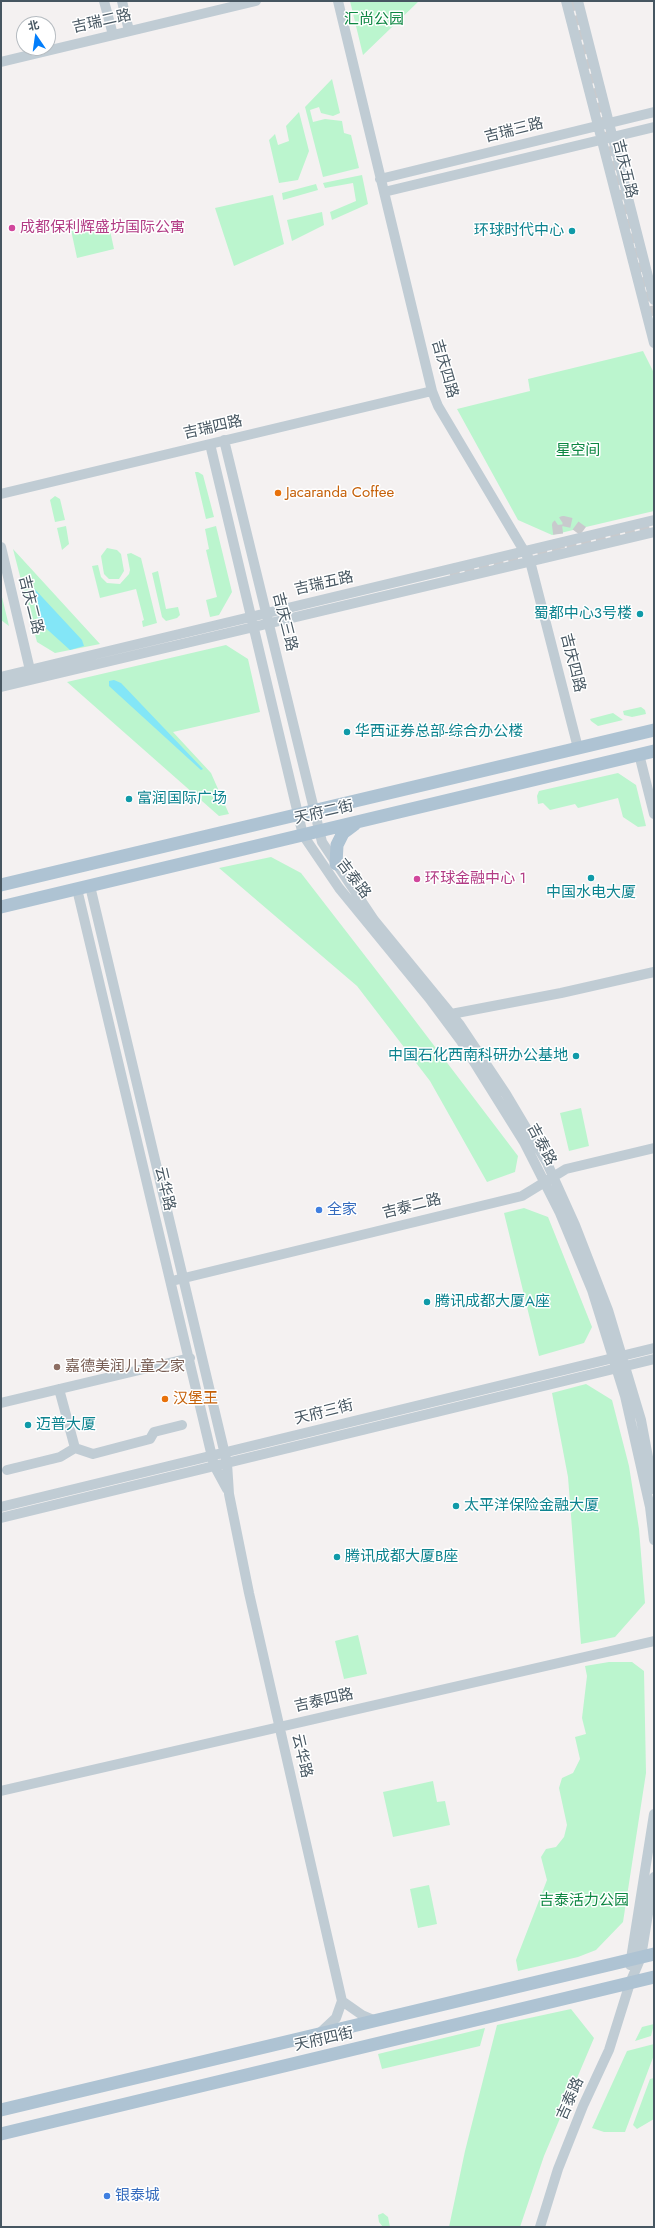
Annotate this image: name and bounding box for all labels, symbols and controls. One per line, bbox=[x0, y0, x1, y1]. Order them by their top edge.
street label: 吉瑞二路 bbox=[71, 6, 133, 38]
park label: 汇尚公园 bbox=[344, 11, 404, 29]
north arrow bbox=[16, 16, 56, 56]
text: 北 bbox=[26, 16, 41, 34]
street label: 吉瑞三路 bbox=[483, 115, 545, 147]
street label: 吉庆五路 bbox=[608, 138, 640, 200]
place label: 成都保利辉盛坊国际公寓 bbox=[20, 219, 185, 237]
place label: 环球时代中心 bbox=[474, 222, 564, 240]
marker: 成都保利辉盛坊国际公寓 bbox=[7, 223, 17, 233]
marker: 环球时代中心 bbox=[567, 226, 577, 236]
street label: 吉庆四路 bbox=[427, 338, 461, 400]
street label: 吉瑞四路 bbox=[182, 412, 244, 444]
park label: 星空间 bbox=[556, 442, 600, 460]
place label: Jacaranda Coffee bbox=[286, 484, 394, 502]
marker: Jacaranda Coffee bbox=[273, 488, 283, 498]
street label: 吉瑞五路 bbox=[293, 568, 355, 600]
street label: 吉庆二路 bbox=[14, 574, 46, 636]
street label: 吉庆三路 bbox=[268, 591, 300, 653]
place label: 蜀都中心3号楼 bbox=[534, 605, 632, 623]
marker: 蜀都中心3号楼 bbox=[635, 609, 645, 619]
street label: 吉庆四路 bbox=[556, 632, 588, 694]
place label: 华西证券总部-综合办公楼 bbox=[355, 723, 523, 741]
marker: 华西证券总部-综合办公楼 bbox=[342, 727, 352, 737]
place label: 富润国际广场 bbox=[137, 790, 227, 808]
marker: 富润国际广场 bbox=[124, 794, 134, 804]
street label: 天府二街 bbox=[293, 797, 355, 829]
street label: 吉泰路 bbox=[332, 856, 374, 902]
place label: 环球金融中心 1 bbox=[425, 870, 526, 888]
marker: 中国水电大厦 bbox=[586, 873, 596, 883]
marker: 环球金融中心 1 bbox=[412, 874, 422, 884]
place label: 中国水电大厦 bbox=[546, 884, 636, 902]
place label: 中国石化西南科研办公基地 bbox=[388, 1047, 568, 1065]
marker: 中国石化西南科研办公基地 bbox=[571, 1051, 581, 1061]
street label: 吉泰路 bbox=[522, 1121, 560, 1169]
street label: 云华路 bbox=[150, 1165, 178, 1213]
street label: 吉泰二路 bbox=[381, 1191, 443, 1223]
place label: 全家 bbox=[327, 1201, 357, 1219]
marker: 全家 bbox=[314, 1205, 324, 1215]
place label: 腾讯成都大厦A座 bbox=[435, 1293, 550, 1311]
marker: 腾讯成都大厦A座 bbox=[422, 1297, 432, 1307]
place label: 嘉德美润儿童之家 bbox=[65, 1358, 185, 1376]
marker: 嘉德美润儿童之家 bbox=[52, 1362, 62, 1372]
place label: 汉堡王 bbox=[173, 1390, 218, 1408]
marker: 汉堡王 bbox=[160, 1394, 170, 1404]
street label: 天府三街 bbox=[293, 1397, 355, 1429]
place label: 迈普大厦 bbox=[36, 1416, 96, 1434]
marker: 迈普大厦 bbox=[23, 1420, 33, 1430]
place label: 太平洋保险金融大厦 bbox=[464, 1497, 599, 1515]
marker: 太平洋保险金融大厦 bbox=[451, 1501, 461, 1511]
place label: 腾讯成都大厦B座 bbox=[345, 1548, 458, 1566]
marker: 腾讯成都大厦B座 bbox=[332, 1552, 342, 1562]
street label: 吉泰四路 bbox=[293, 1685, 355, 1717]
street label: 云华路 bbox=[287, 1732, 315, 1780]
park label: 吉泰活力公园 bbox=[539, 1892, 629, 1910]
street label: 天府四街 bbox=[293, 2024, 355, 2056]
street label: 吉泰路 bbox=[554, 2075, 588, 2123]
place label: 银泰城 bbox=[115, 2187, 160, 2205]
marker: 银泰城 bbox=[102, 2191, 112, 2201]

